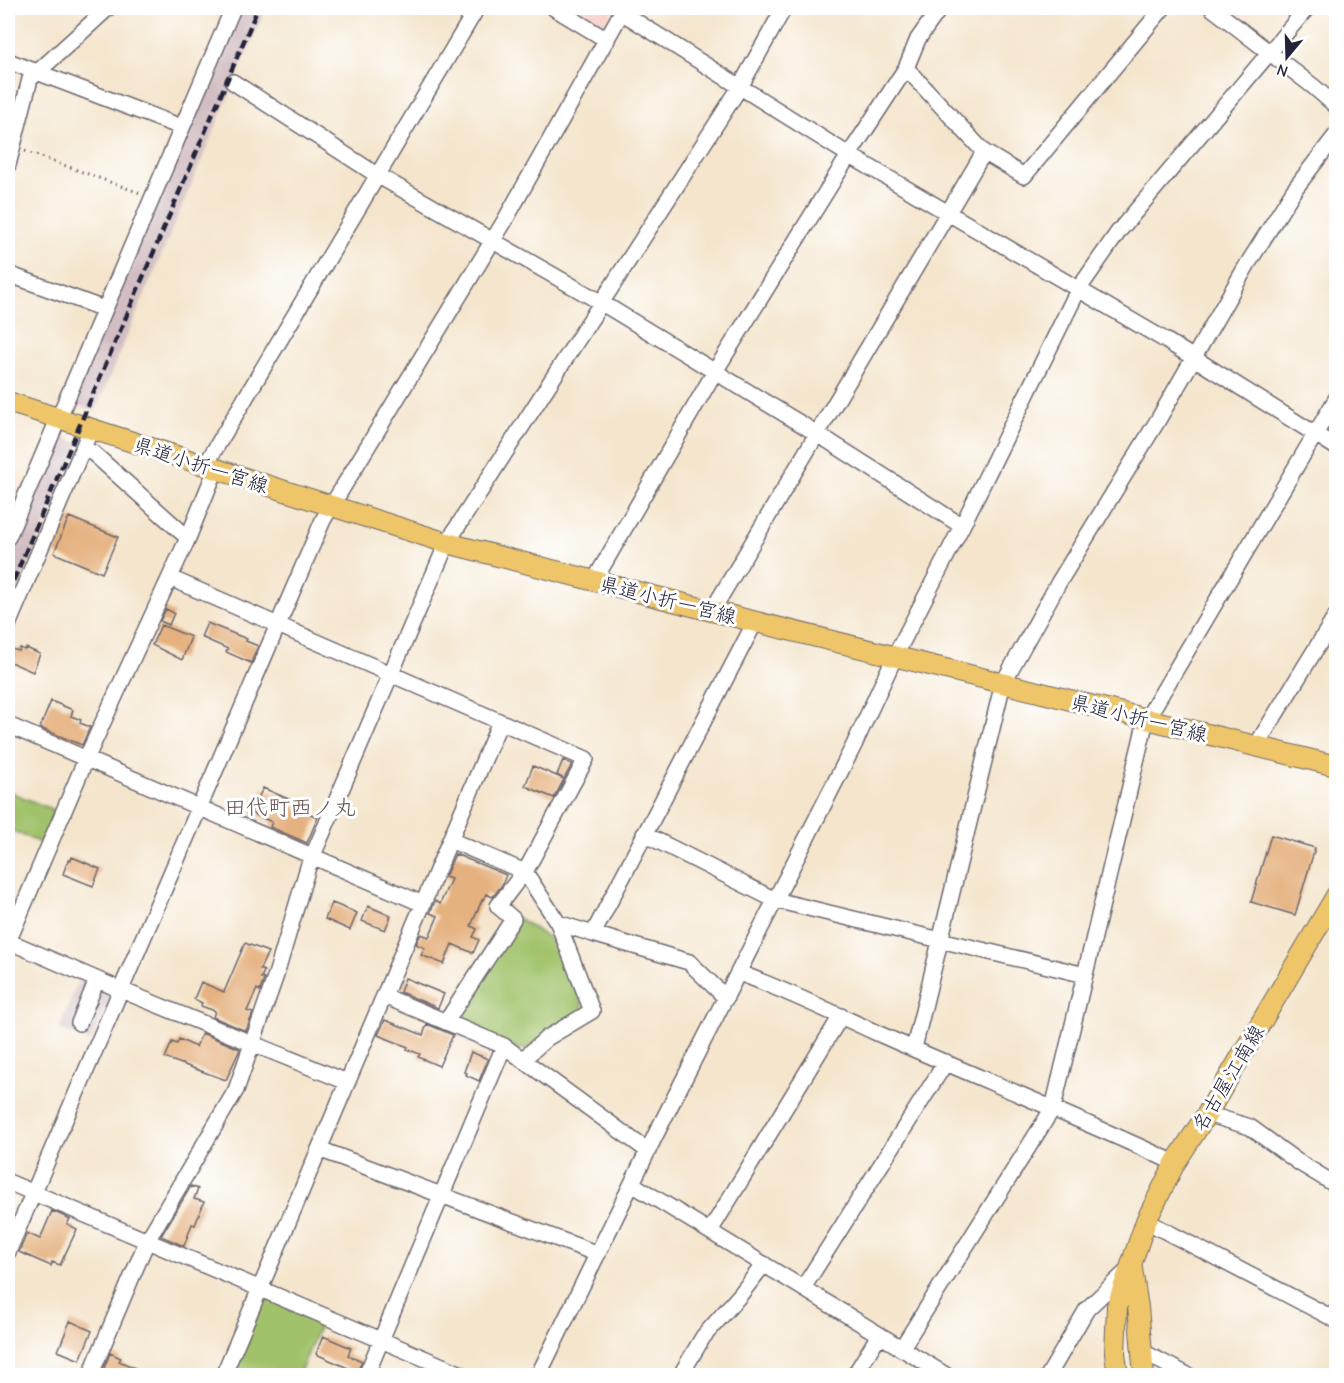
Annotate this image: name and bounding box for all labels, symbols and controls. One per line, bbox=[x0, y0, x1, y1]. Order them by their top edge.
north arrow bbox=[1257, 27, 1317, 87]
text: N bbox=[1275, 60, 1290, 80]
street label: 県道小折一宮線 bbox=[131, 433, 271, 498]
street label: 県道小折一宮線 bbox=[597, 572, 739, 629]
street label: 県道小折一宮線 bbox=[1068, 690, 1210, 747]
district label: 田代町西ノ丸 bbox=[224, 795, 356, 821]
street label: 名古屋江南線 bbox=[1188, 1021, 1269, 1136]

